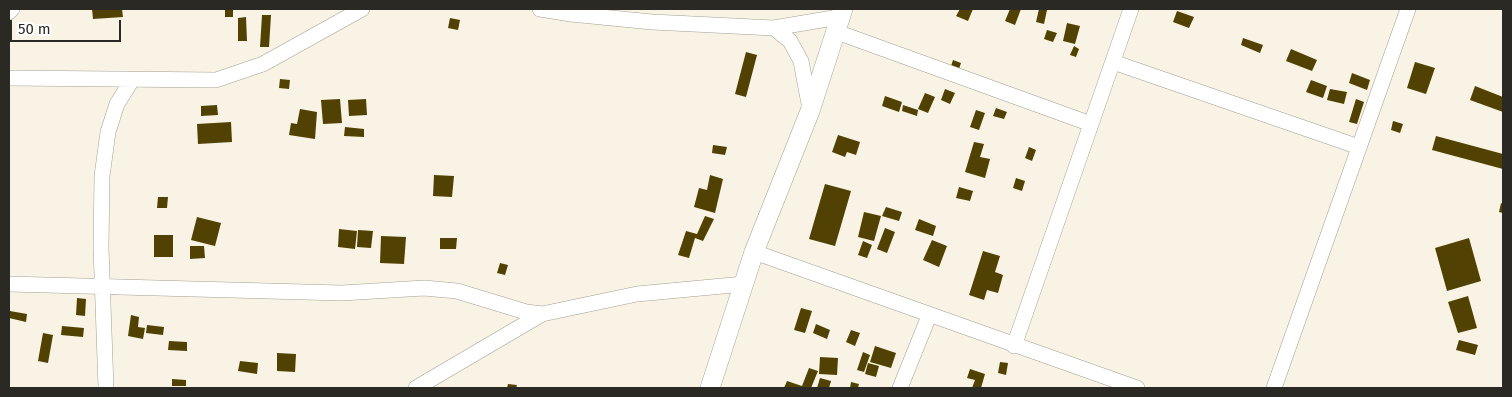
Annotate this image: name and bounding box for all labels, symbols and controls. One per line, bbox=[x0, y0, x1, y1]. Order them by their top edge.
scale bar bbox=[12, 10, 124, 42]
text: 50 m bbox=[18, 20, 51, 38]

